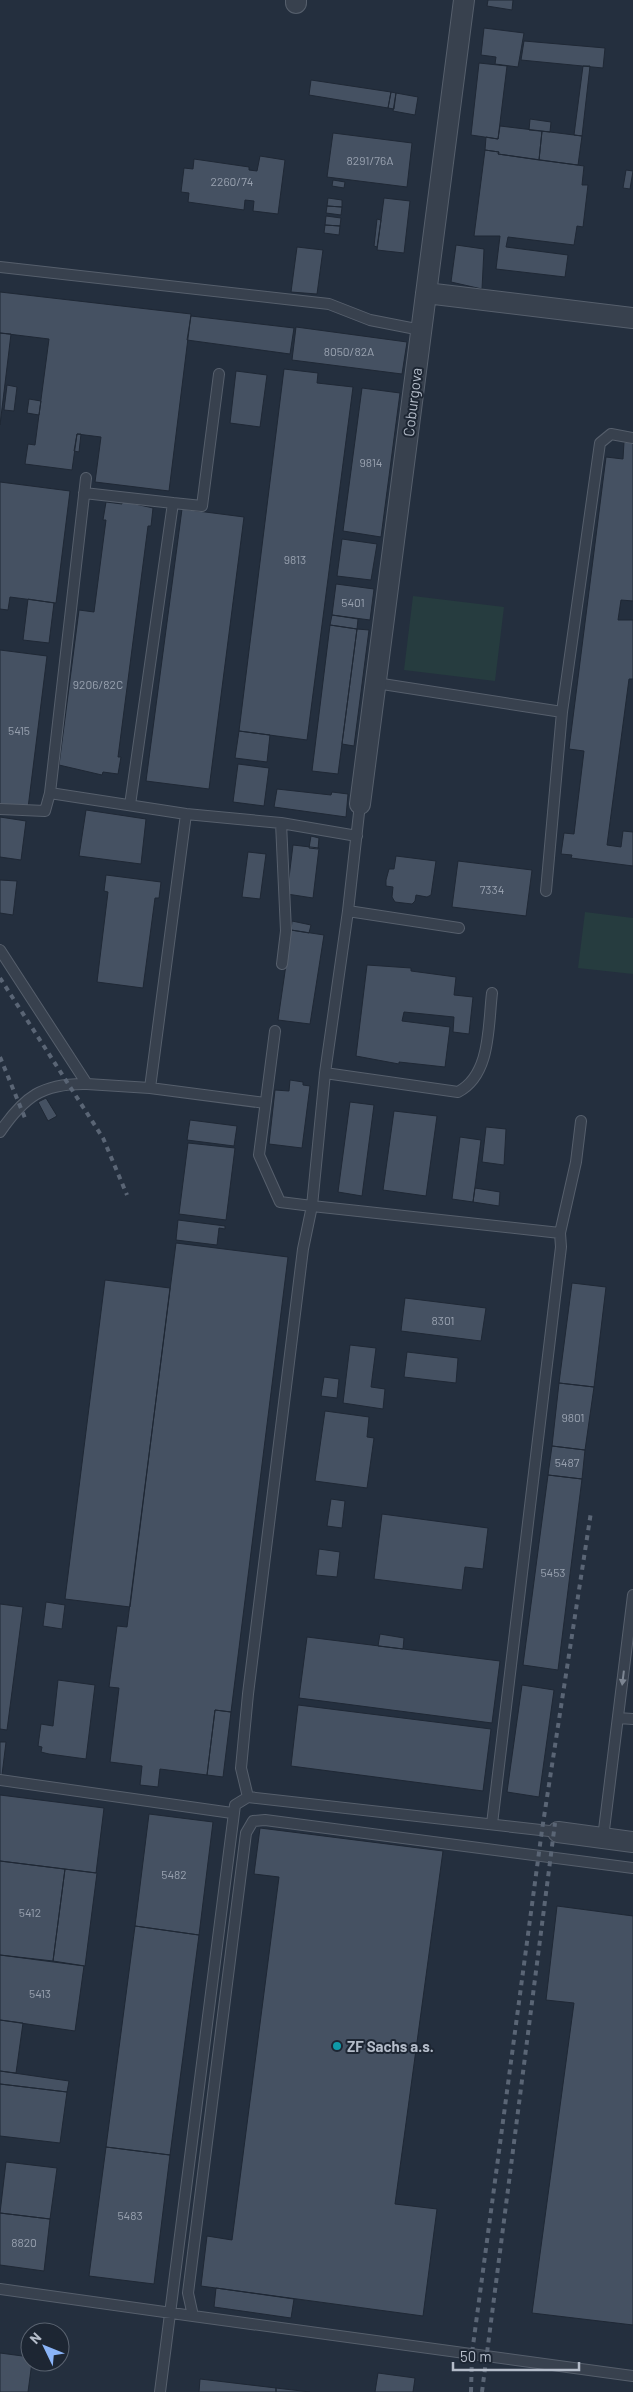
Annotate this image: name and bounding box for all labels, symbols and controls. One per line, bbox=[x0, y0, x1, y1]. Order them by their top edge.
house number: 8291/76A bbox=[347, 153, 393, 167]
house number: 2260/74 bbox=[211, 174, 253, 188]
house number: 8050/82A bbox=[324, 344, 374, 358]
street label: Coburgova bbox=[399, 367, 425, 437]
house number: 9814 bbox=[360, 455, 382, 469]
house number: 9813 bbox=[284, 552, 306, 566]
house number: 5401 bbox=[341, 595, 365, 609]
house number: 9206/82C bbox=[73, 677, 123, 691]
house number: 5415 bbox=[8, 723, 30, 737]
house number: 7334 bbox=[480, 882, 504, 896]
house number: 8301 bbox=[431, 1313, 455, 1327]
house number: 9801 bbox=[561, 1410, 585, 1424]
house number: 5487 bbox=[555, 1455, 580, 1469]
house number: 5453 bbox=[540, 1565, 566, 1579]
one-way arrow bbox=[619, 1670, 627, 1686]
house number: 5482 bbox=[161, 1867, 187, 1881]
house number: 5412 bbox=[19, 1905, 41, 1919]
house number: 5413 bbox=[29, 1986, 51, 2000]
place label: ZF Sachs a.s. bbox=[347, 2037, 434, 2055]
marker: ZF Sachs a.s. bbox=[331, 2040, 343, 2052]
house number: 5483 bbox=[117, 2208, 143, 2222]
house number: 8820 bbox=[11, 2235, 37, 2249]
north arrow bbox=[20, 2322, 70, 2372]
text: N bbox=[26, 2329, 45, 2347]
scale bar bbox=[453, 2340, 579, 2372]
text: 50 m bbox=[460, 2347, 492, 2365]

